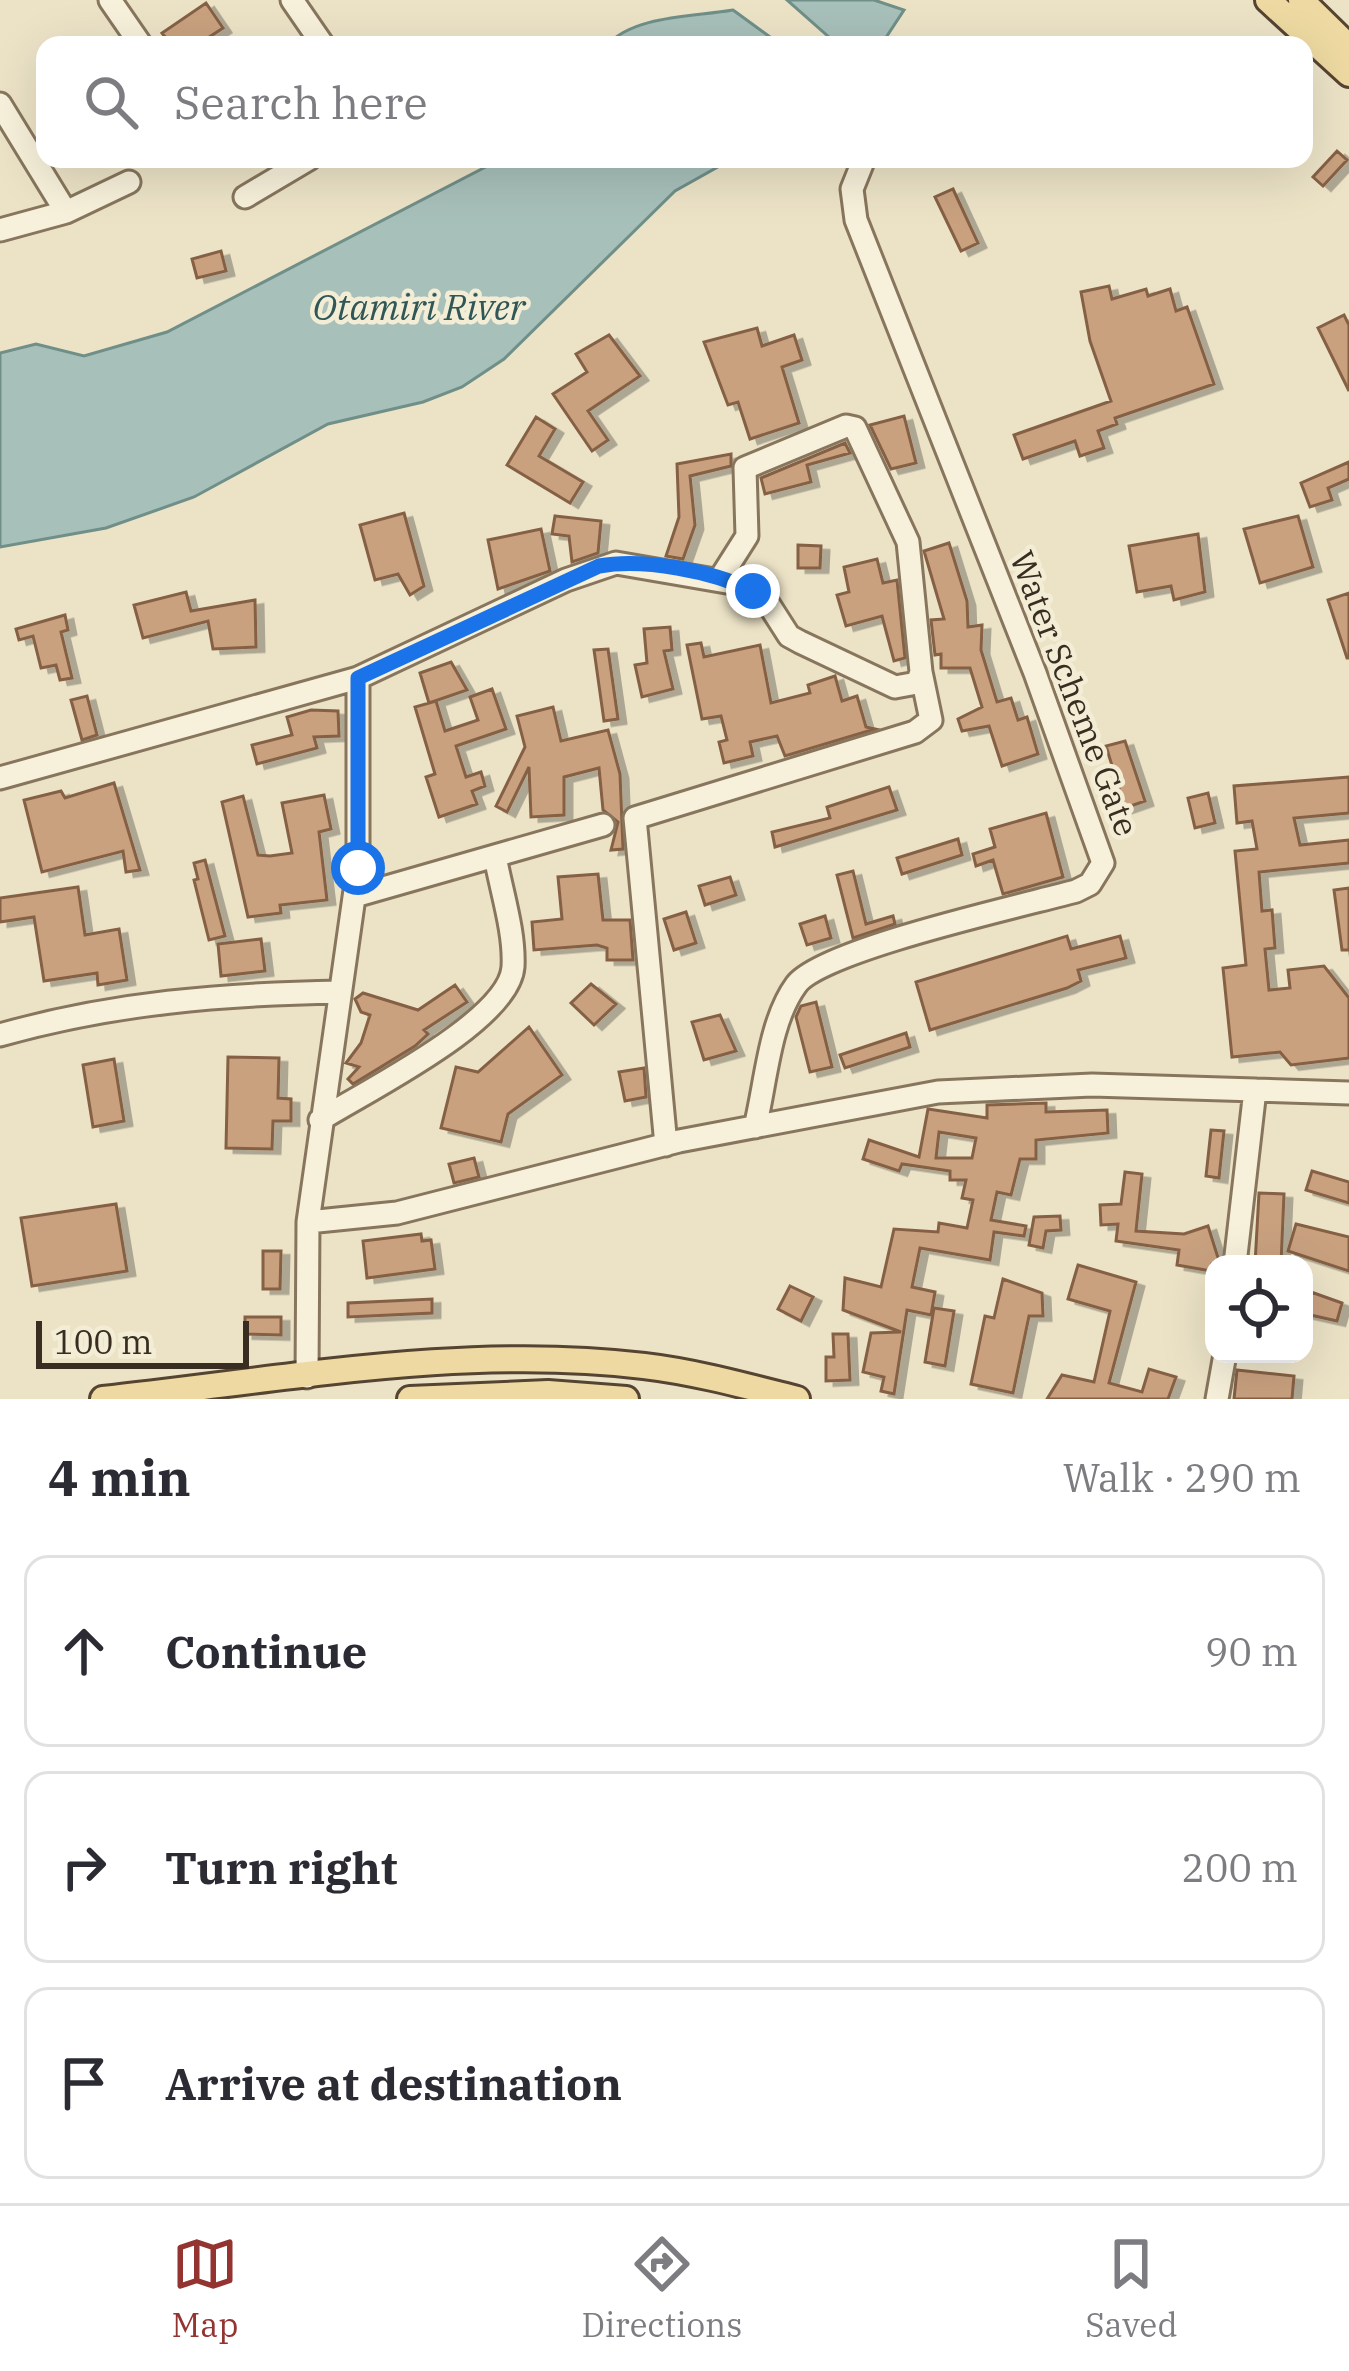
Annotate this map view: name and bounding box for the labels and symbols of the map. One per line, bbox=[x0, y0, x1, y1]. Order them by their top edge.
water label: Otamiri River bbox=[313, 283, 527, 330]
street label: Water Scheme Gate bbox=[1001, 544, 1149, 842]
route end bbox=[726, 564, 780, 618]
route start bbox=[331, 841, 385, 895]
scale bar bbox=[36, 1315, 249, 1368]

